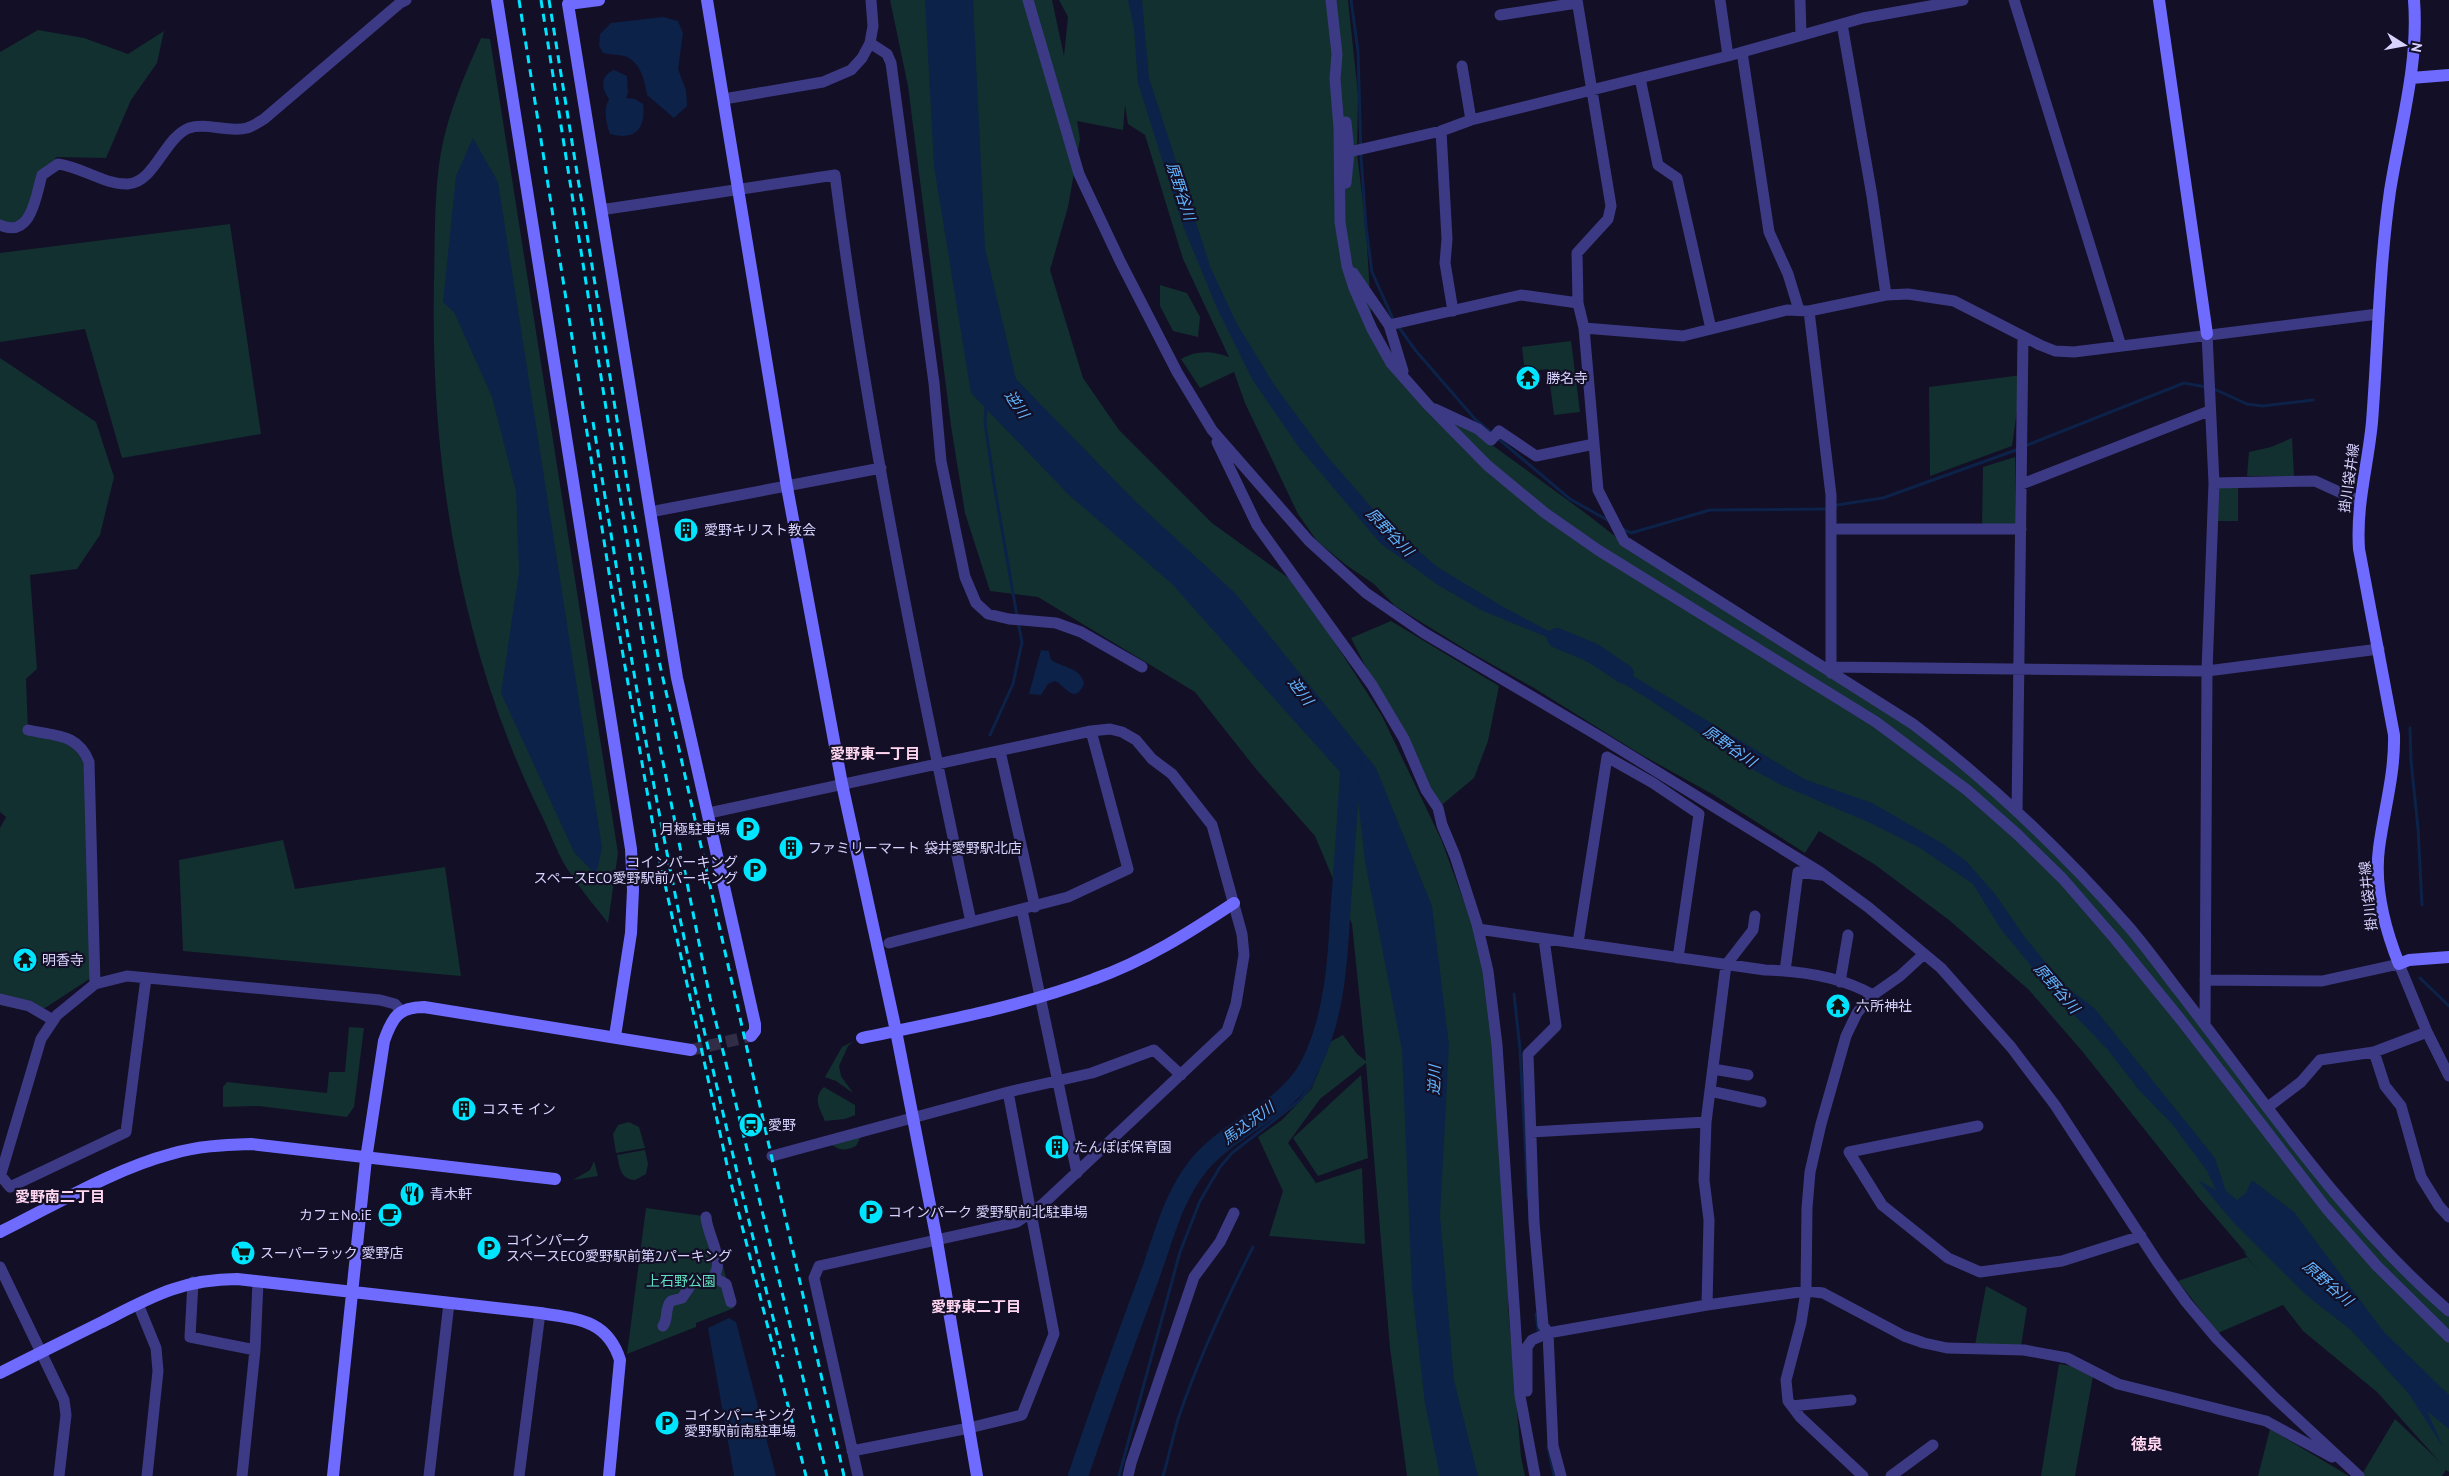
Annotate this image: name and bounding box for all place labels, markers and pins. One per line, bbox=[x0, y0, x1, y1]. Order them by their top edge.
temple icon: 勝名寺 bbox=[1515, 365, 1541, 391]
place label: 勝名寺 bbox=[1546, 369, 1588, 387]
building icon: 愛野キリスト教会 bbox=[673, 517, 699, 543]
place label: 愛野キリスト教会 bbox=[704, 521, 816, 539]
parking icon: 月極駐車場 bbox=[735, 816, 761, 842]
place label: 月極駐車場 bbox=[660, 820, 730, 838]
building icon: ファミリーマート 袋井愛野駅北店 bbox=[778, 835, 804, 861]
place label: ファミリーマート 袋井愛野駅北店 bbox=[808, 839, 1022, 857]
place label: コインパーキング スペースECO愛野駅前パーキング bbox=[533, 853, 738, 887]
parking icon: コインパーキング スペースECO愛野駅前パーキング bbox=[742, 857, 768, 883]
temple icon: 明香寺 bbox=[12, 947, 38, 973]
place label: 明香寺 bbox=[42, 951, 84, 969]
temple icon: 六所神社 bbox=[1825, 993, 1851, 1019]
place label: 六所神社 bbox=[1856, 997, 1912, 1015]
building icon: コスモ イン bbox=[451, 1096, 477, 1122]
place label: コスモ イン bbox=[482, 1100, 556, 1118]
station icon: 愛野 bbox=[738, 1112, 764, 1138]
place label: 愛野 bbox=[768, 1116, 796, 1134]
building icon: たんぽぽ保育園 bbox=[1044, 1134, 1070, 1160]
place label: たんぽぽ保育園 bbox=[1074, 1138, 1172, 1156]
restaurant icon: 青木軒 bbox=[399, 1181, 425, 1207]
place label: 青木軒 bbox=[430, 1185, 472, 1203]
parking icon: コインパーク 愛野駅前北駐車場 bbox=[858, 1199, 884, 1225]
cafe icon: カフェNo.iE bbox=[377, 1202, 403, 1228]
place label: コインパーク 愛野駅前北駐車場 bbox=[888, 1203, 1088, 1221]
place label: カフェNo.iE bbox=[299, 1206, 372, 1224]
place label: コインパーク スペースECO愛野駅前第2パーキング bbox=[506, 1231, 732, 1265]
parking icon: コインパーク スペースECO愛野駅前第2パーキング bbox=[476, 1235, 502, 1261]
supermarket icon: スーパーラック 愛野店 bbox=[230, 1240, 256, 1266]
place label: スーパーラック 愛野店 bbox=[260, 1244, 404, 1262]
place label: コインパーキング 愛野駅前南駐車場 bbox=[684, 1406, 796, 1440]
parking icon: コインパーキング 愛野駅前南駐車場 bbox=[654, 1410, 680, 1436]

